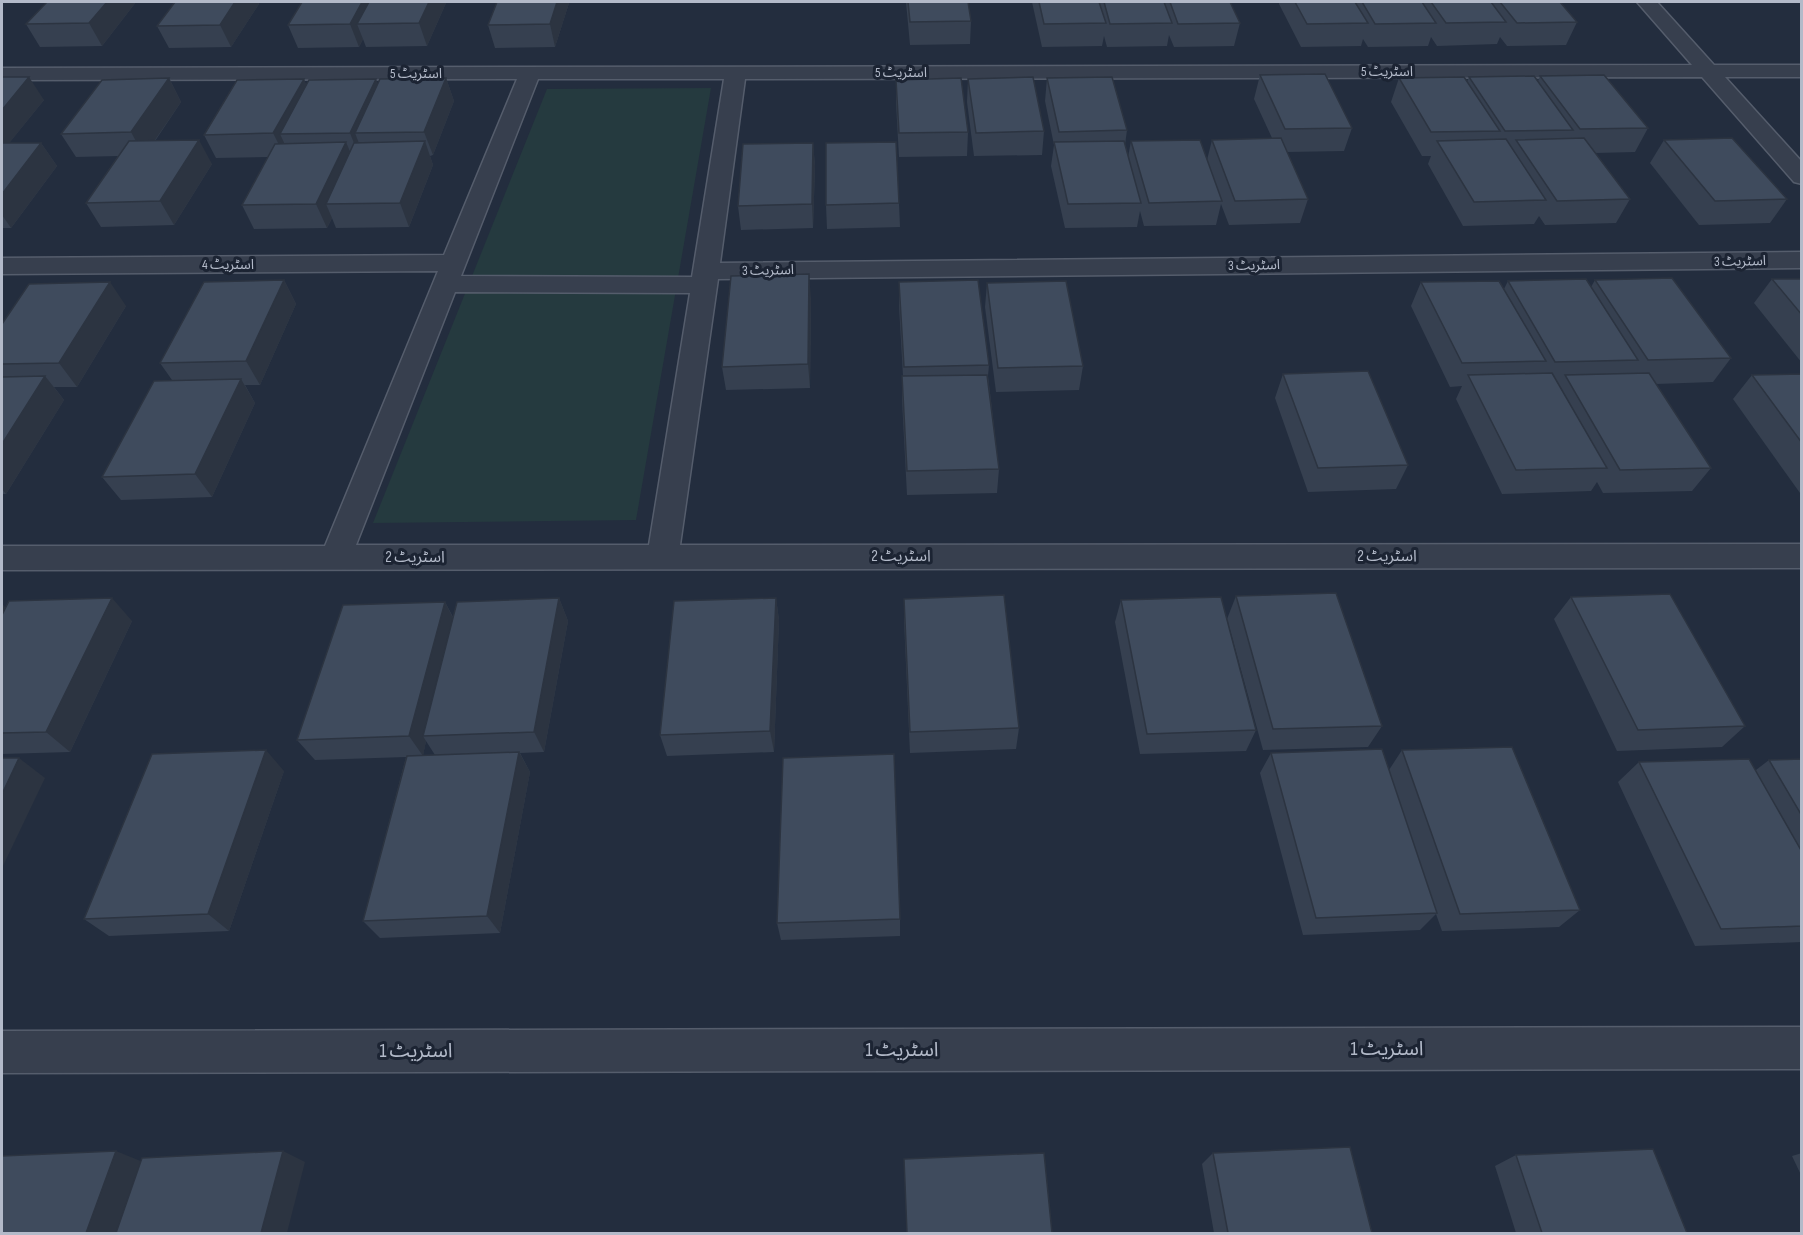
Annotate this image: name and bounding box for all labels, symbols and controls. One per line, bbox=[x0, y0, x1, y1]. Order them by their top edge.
street label: اسٹریٹ 5 bbox=[1361, 63, 1413, 80]
street label: اسٹریٹ 5 bbox=[875, 64, 927, 81]
street label: اسٹریٹ 5 bbox=[390, 65, 442, 82]
street label: اسٹریٹ 3 bbox=[1714, 252, 1766, 270]
street label: اسٹریٹ 4 bbox=[202, 256, 254, 273]
street label: اسٹریٹ 3 bbox=[1228, 256, 1280, 274]
street label: اسٹریٹ 3 bbox=[742, 261, 794, 279]
street label: اسٹریٹ 2 bbox=[871, 547, 931, 566]
street label: اسٹریٹ 2 bbox=[1357, 547, 1417, 566]
street label: اسٹریٹ 2 bbox=[385, 548, 445, 567]
street label: اسٹریٹ 1 bbox=[1350, 1037, 1424, 1061]
street label: اسٹریٹ 1 bbox=[865, 1038, 939, 1062]
street label: اسٹریٹ 1 bbox=[379, 1039, 453, 1063]

